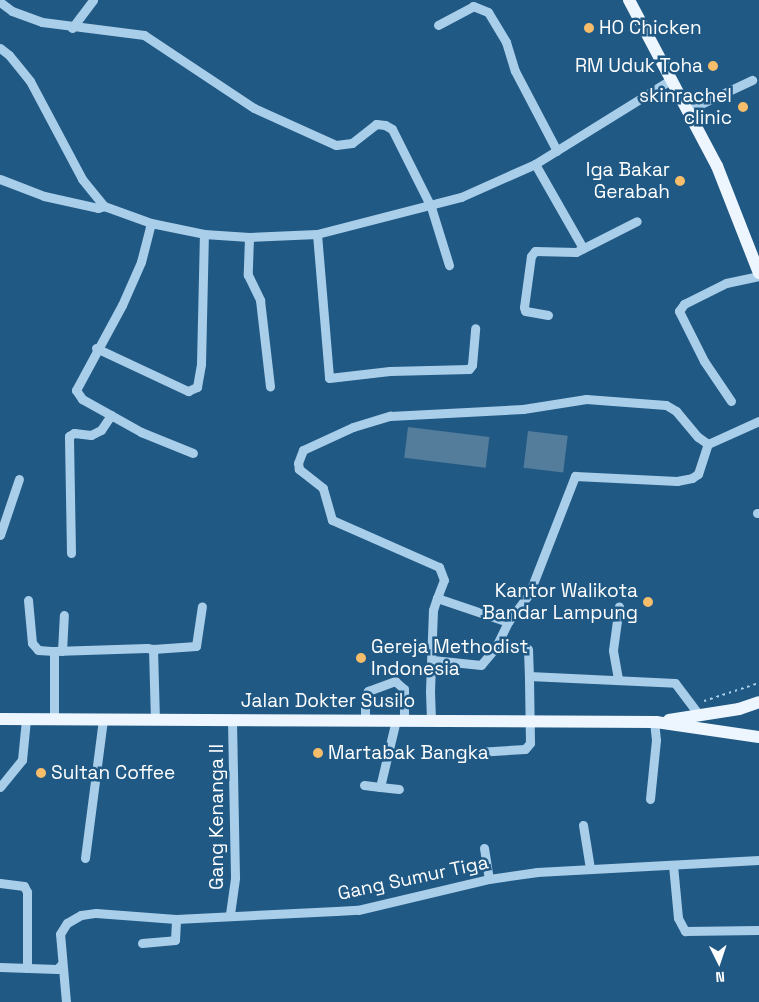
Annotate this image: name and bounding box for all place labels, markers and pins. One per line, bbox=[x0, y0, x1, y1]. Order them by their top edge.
place label: HO Chicken bbox=[599, 17, 702, 39]
marker: HO Chicken bbox=[583, 22, 595, 34]
place label: RM Uduk Toha bbox=[574, 55, 703, 77]
marker: RM Uduk Toha bbox=[707, 60, 719, 72]
place label: skinrachel clinic bbox=[639, 85, 732, 129]
marker: skinrachel clinic bbox=[736, 100, 750, 114]
place label: Iga Bakar Gerabah bbox=[586, 159, 670, 203]
marker: Iga Bakar Gerabah bbox=[674, 175, 686, 187]
place label: Kantor Walikota Bandar Lampung bbox=[482, 580, 638, 624]
marker: Kantor Walikota Bandar Lampung bbox=[642, 596, 654, 608]
place label: Gereja Methodist Indonesia bbox=[371, 636, 528, 680]
marker: Gereja Methodist Indonesia bbox=[355, 652, 367, 664]
place label: Martabak Bangka bbox=[328, 742, 489, 764]
marker: Martabak Bangka bbox=[312, 747, 324, 759]
place label: Sultan Coffee bbox=[51, 762, 175, 784]
marker: Sultan Coffee bbox=[35, 767, 47, 779]

